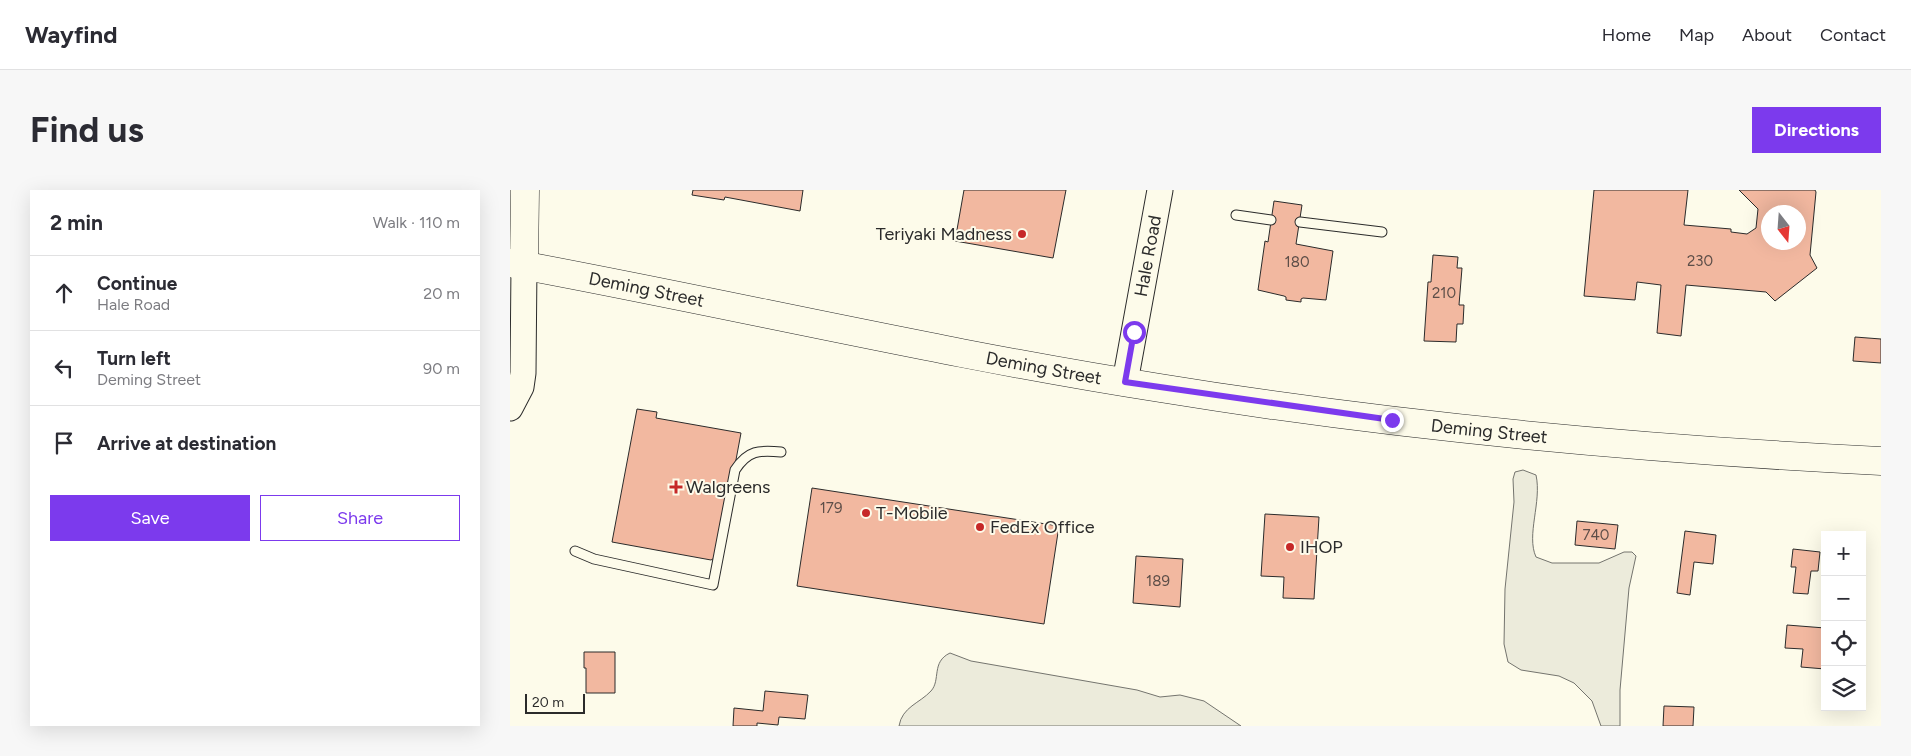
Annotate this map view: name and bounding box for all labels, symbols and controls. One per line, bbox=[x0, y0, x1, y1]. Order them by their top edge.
text: Wayfind bbox=[25, 20, 118, 49]
text: Home bbox=[1602, 24, 1651, 46]
text: Map bbox=[1679, 24, 1714, 46]
text: About bbox=[1742, 24, 1792, 46]
text: Contact bbox=[1820, 24, 1886, 46]
button: Directions bbox=[1752, 107, 1881, 153]
text: Find us bbox=[30, 109, 144, 151]
north arrow bbox=[1761, 205, 1806, 250]
text: 2 min bbox=[50, 210, 103, 235]
text: Walk · 110 m bbox=[373, 213, 460, 232]
street label: Hale Road bbox=[1130, 214, 1166, 299]
place label: Teriyaki Madness bbox=[876, 223, 1012, 245]
marker: Teriyaki Madness bbox=[1016, 228, 1028, 240]
house number: 230 bbox=[1687, 252, 1713, 270]
house number: 180 bbox=[1284, 253, 1310, 271]
street label: Deming Street bbox=[587, 267, 706, 312]
text: Continue bbox=[97, 272, 177, 295]
icon: ahead bbox=[50, 279, 78, 307]
text: 20 m bbox=[423, 284, 460, 303]
house number: 210 bbox=[1432, 284, 1456, 302]
text: Hale Road bbox=[97, 295, 170, 314]
route start bbox=[1123, 321, 1146, 344]
text: Turn left bbox=[97, 347, 171, 370]
street label: Deming Street bbox=[984, 347, 1103, 389]
icon: left bbox=[50, 354, 78, 382]
text: 90 m bbox=[423, 359, 460, 378]
text: Deming Street bbox=[97, 370, 201, 389]
route end bbox=[1381, 409, 1404, 432]
street label: Deming Street bbox=[1430, 414, 1549, 448]
icon: arrive bbox=[50, 429, 78, 457]
text: Arrive at destination bbox=[97, 432, 276, 455]
place label: Walgreens bbox=[686, 476, 770, 498]
marker: Walgreens bbox=[670, 481, 682, 493]
button: Save bbox=[50, 495, 250, 541]
button: Share bbox=[260, 495, 460, 541]
house number: 179 bbox=[820, 499, 842, 517]
place label: T-Mobile bbox=[876, 502, 948, 524]
marker: T-Mobile bbox=[860, 507, 872, 519]
place label: FedEx Office bbox=[990, 516, 1095, 538]
marker: FedEx Office bbox=[974, 521, 986, 533]
house number: 740 bbox=[1583, 526, 1610, 544]
map controls bbox=[1821, 531, 1866, 711]
button: + bbox=[1821, 531, 1866, 576]
place label: IHOP bbox=[1300, 536, 1343, 558]
marker: IHOP bbox=[1284, 541, 1296, 553]
house number: 189 bbox=[1146, 572, 1170, 590]
button: − bbox=[1821, 576, 1866, 621]
button: locate bbox=[1821, 621, 1866, 666]
button: layers bbox=[1821, 666, 1866, 711]
scale bar bbox=[525, 691, 585, 714]
text: 20 m bbox=[532, 694, 564, 711]

